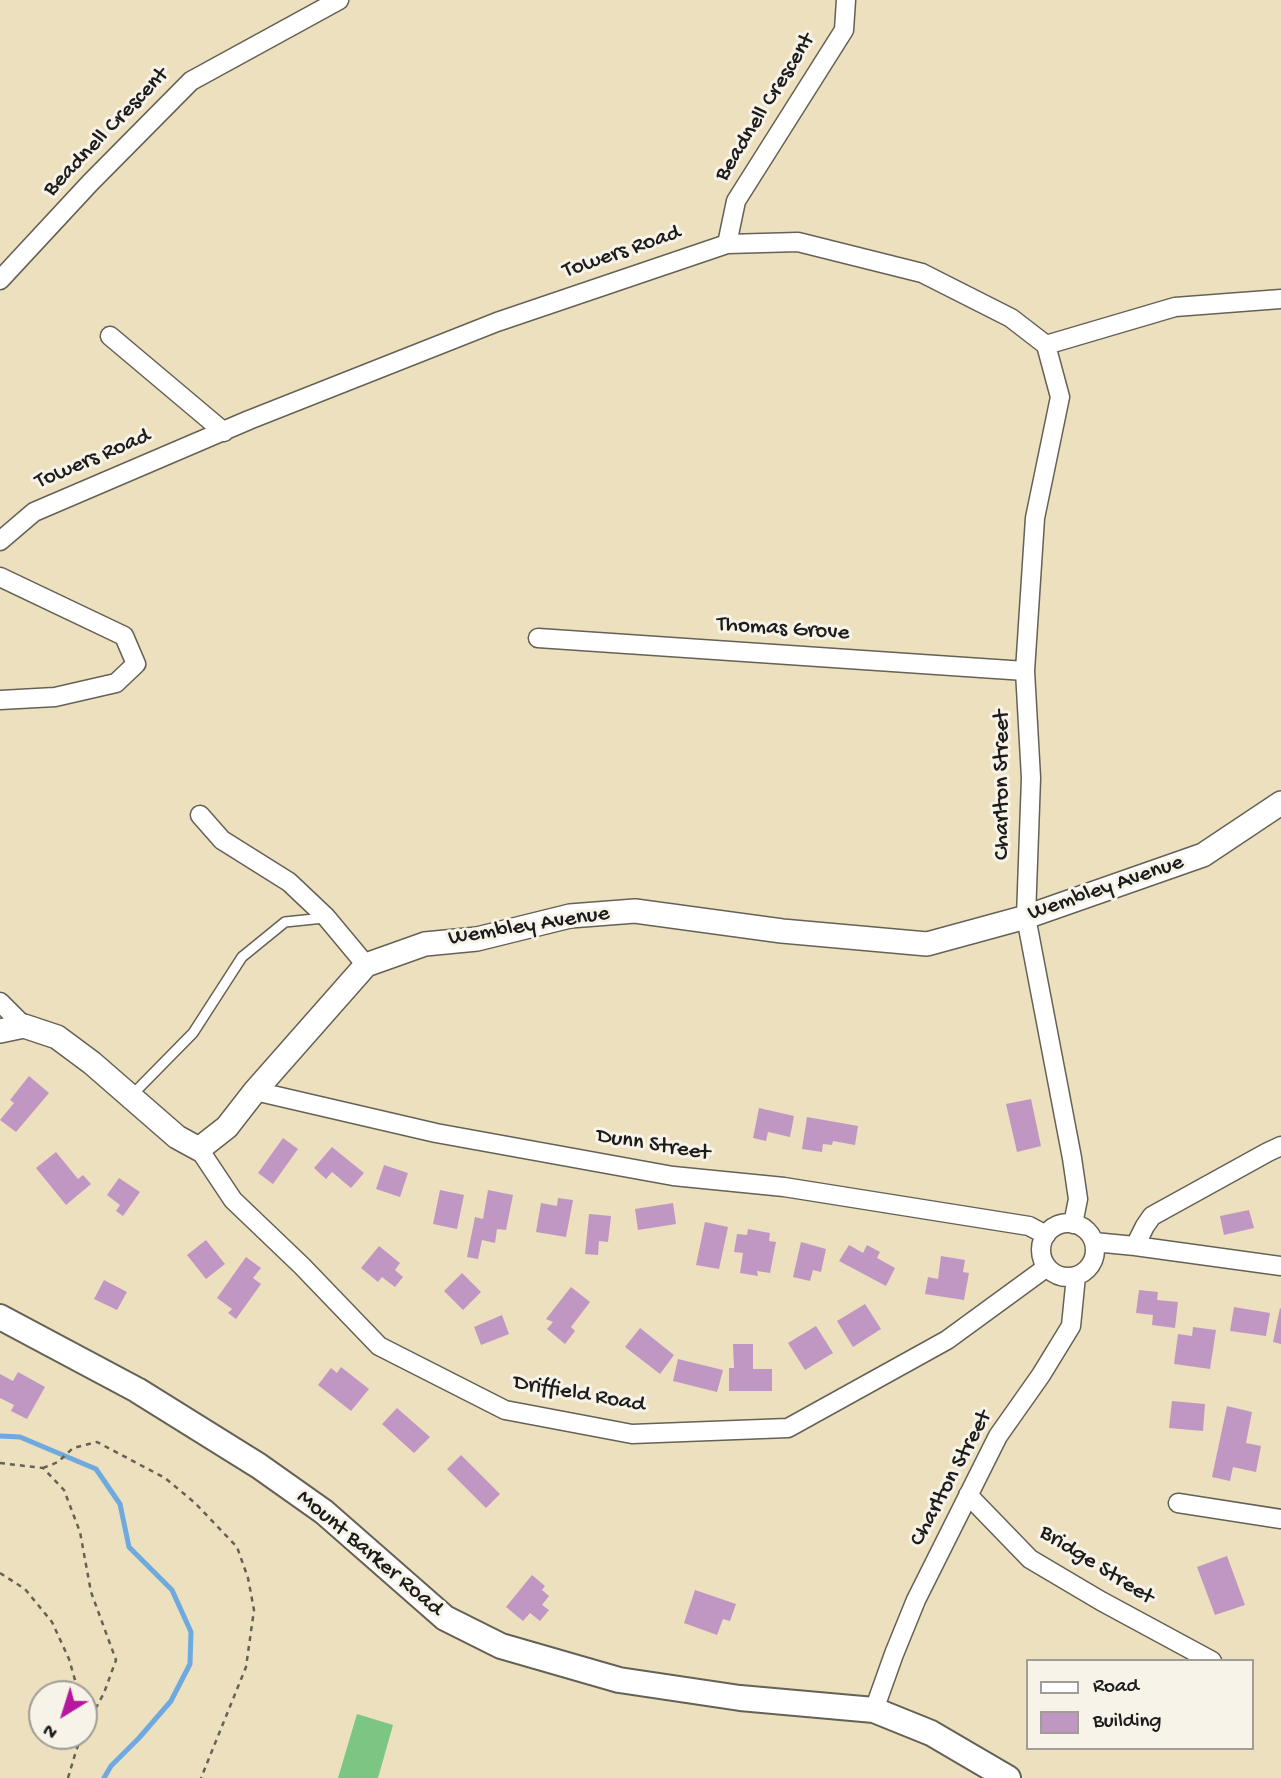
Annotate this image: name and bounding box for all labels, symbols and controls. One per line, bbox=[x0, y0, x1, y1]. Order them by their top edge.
street label: Beadnell Crescent bbox=[709, 29, 823, 187]
street label: Beadnell Crescent bbox=[38, 63, 176, 203]
street label: Towers Road bbox=[559, 220, 685, 286]
street label: Towers Road bbox=[31, 423, 155, 497]
street label: Thomas Grove bbox=[716, 612, 850, 648]
street label: Charlton Street bbox=[989, 710, 1017, 860]
street label: Wembley Avenue bbox=[1025, 849, 1187, 929]
street label: Wembley Avenue bbox=[446, 901, 612, 953]
street label: Dunn Street bbox=[594, 1123, 712, 1169]
street label: Driffield Road bbox=[511, 1370, 647, 1420]
street label: Charlton Street bbox=[905, 1406, 999, 1552]
street label: Mount Barker Road bbox=[290, 1485, 448, 1623]
street label: Bridge Street bbox=[1034, 1520, 1158, 1612]
legend bbox=[1026, 1659, 1253, 1750]
text: Road bbox=[1093, 1675, 1139, 1700]
north arrow bbox=[28, 1680, 98, 1750]
text: Building bbox=[1093, 1710, 1162, 1735]
text: N bbox=[39, 1717, 63, 1743]

